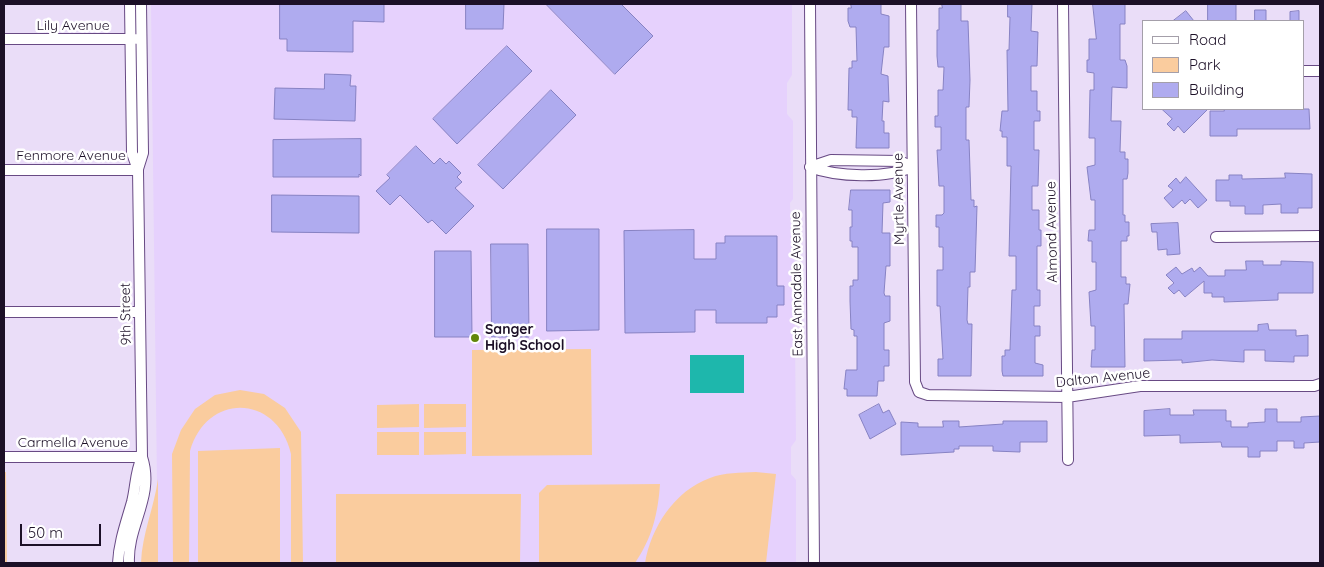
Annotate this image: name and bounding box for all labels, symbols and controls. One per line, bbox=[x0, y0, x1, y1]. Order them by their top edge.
street label: Lily Avenue bbox=[36, 18, 110, 34]
legend bbox=[1142, 20, 1304, 110]
text: Road bbox=[1189, 30, 1226, 49]
text: Park bbox=[1189, 55, 1221, 74]
text: Building bbox=[1189, 80, 1244, 99]
street label: Fenmore Avenue bbox=[16, 148, 126, 164]
street label: Myrtle Avenue bbox=[890, 153, 908, 245]
street label: Almond Avenue bbox=[1043, 181, 1061, 283]
street label: East Annadale Avenue bbox=[787, 211, 807, 357]
street label: 9th Street bbox=[117, 283, 135, 345]
place label: Sanger High School bbox=[485, 322, 565, 354]
marker: Sanger High School bbox=[469, 332, 481, 344]
street label: Dalton Avenue bbox=[1055, 365, 1151, 391]
street label: Carmella Avenue bbox=[18, 435, 128, 451]
scale bar bbox=[22, 514, 104, 546]
text: 50 m bbox=[28, 523, 63, 542]

